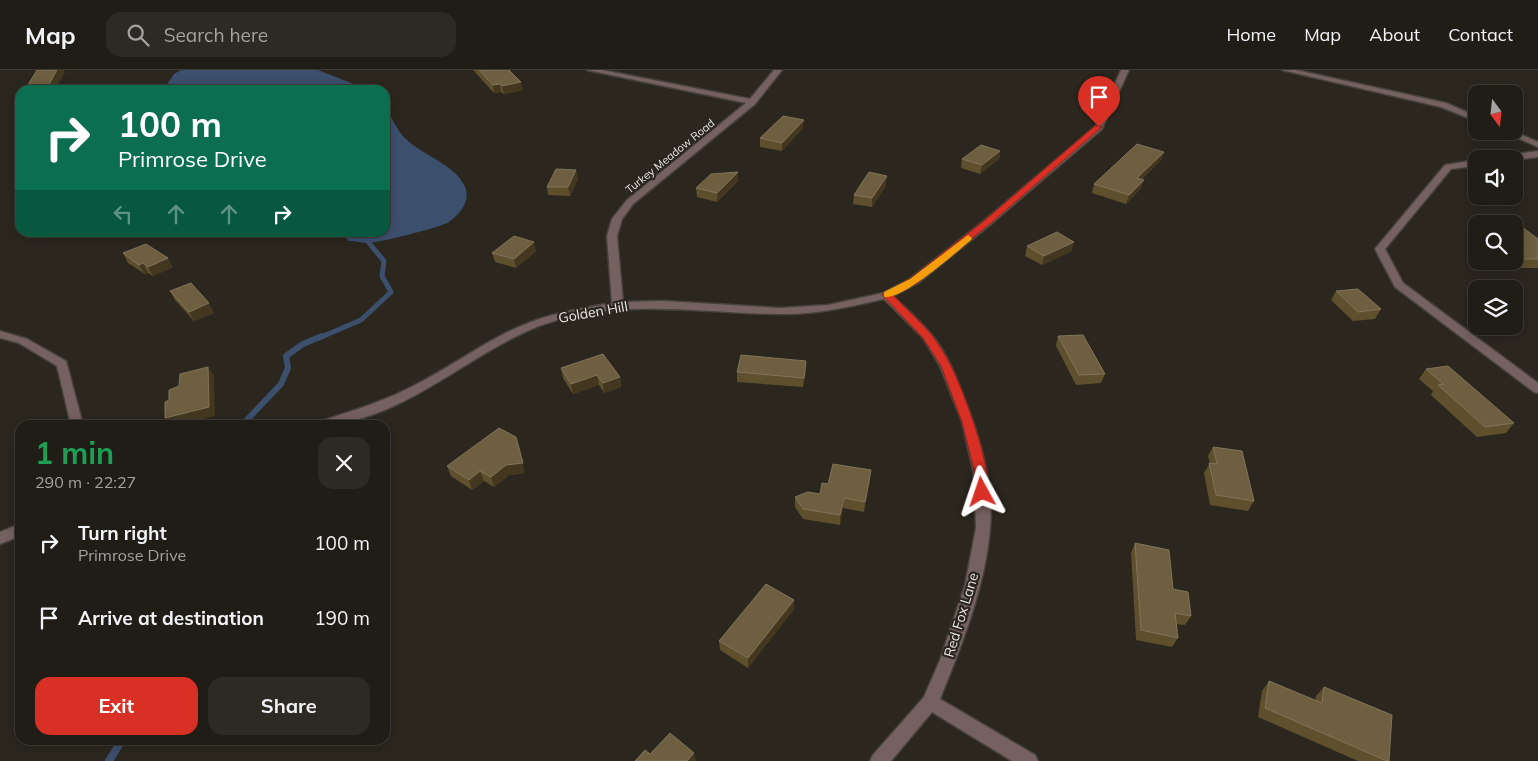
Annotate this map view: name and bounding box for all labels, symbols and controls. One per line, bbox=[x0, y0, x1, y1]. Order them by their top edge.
search box bbox=[106, 12, 456, 57]
text: Map bbox=[25, 20, 76, 50]
icon: search bbox=[124, 21, 152, 49]
text: Search here bbox=[164, 23, 268, 47]
text: Home bbox=[1226, 23, 1276, 46]
text: Map bbox=[1304, 23, 1341, 46]
text: About bbox=[1369, 23, 1420, 46]
text: Contact bbox=[1448, 23, 1513, 46]
pin bbox=[1078, 76, 1120, 127]
icon: arrive bbox=[1085, 83, 1113, 111]
north arrow bbox=[1468, 85, 1522, 140]
map controls bbox=[1468, 85, 1523, 335]
text: 100 m bbox=[118, 102, 222, 146]
icon: right bbox=[35, 105, 100, 170]
street label: Turkey Meadow Road bbox=[623, 116, 717, 196]
text: Primrose Drive bbox=[118, 145, 267, 173]
button: sound bbox=[1468, 150, 1523, 205]
icon: left bbox=[109, 200, 137, 228]
icon: ahead bbox=[162, 200, 190, 228]
icon: ahead bbox=[215, 200, 243, 228]
icon: right bbox=[268, 200, 296, 228]
button: search bbox=[1468, 215, 1523, 270]
button: layers bbox=[1468, 280, 1523, 335]
street label: Golden Hill bbox=[557, 297, 629, 327]
text: 1 min bbox=[35, 434, 114, 472]
button: close bbox=[318, 437, 370, 489]
position arrow bbox=[955, 465, 1007, 517]
text: 290 m · 22:27 bbox=[35, 472, 136, 492]
text: Turn right bbox=[78, 521, 167, 545]
icon: right bbox=[35, 529, 63, 557]
text: 100 m bbox=[314, 531, 370, 555]
text: Primrose Drive bbox=[78, 545, 186, 565]
street label: Red Fox Lane bbox=[940, 570, 982, 660]
icon: arrive bbox=[35, 604, 63, 632]
text: Arrive at destination bbox=[78, 606, 264, 630]
text: 190 m bbox=[314, 606, 370, 630]
button: Exit bbox=[35, 677, 198, 735]
button: Share bbox=[208, 677, 370, 735]

